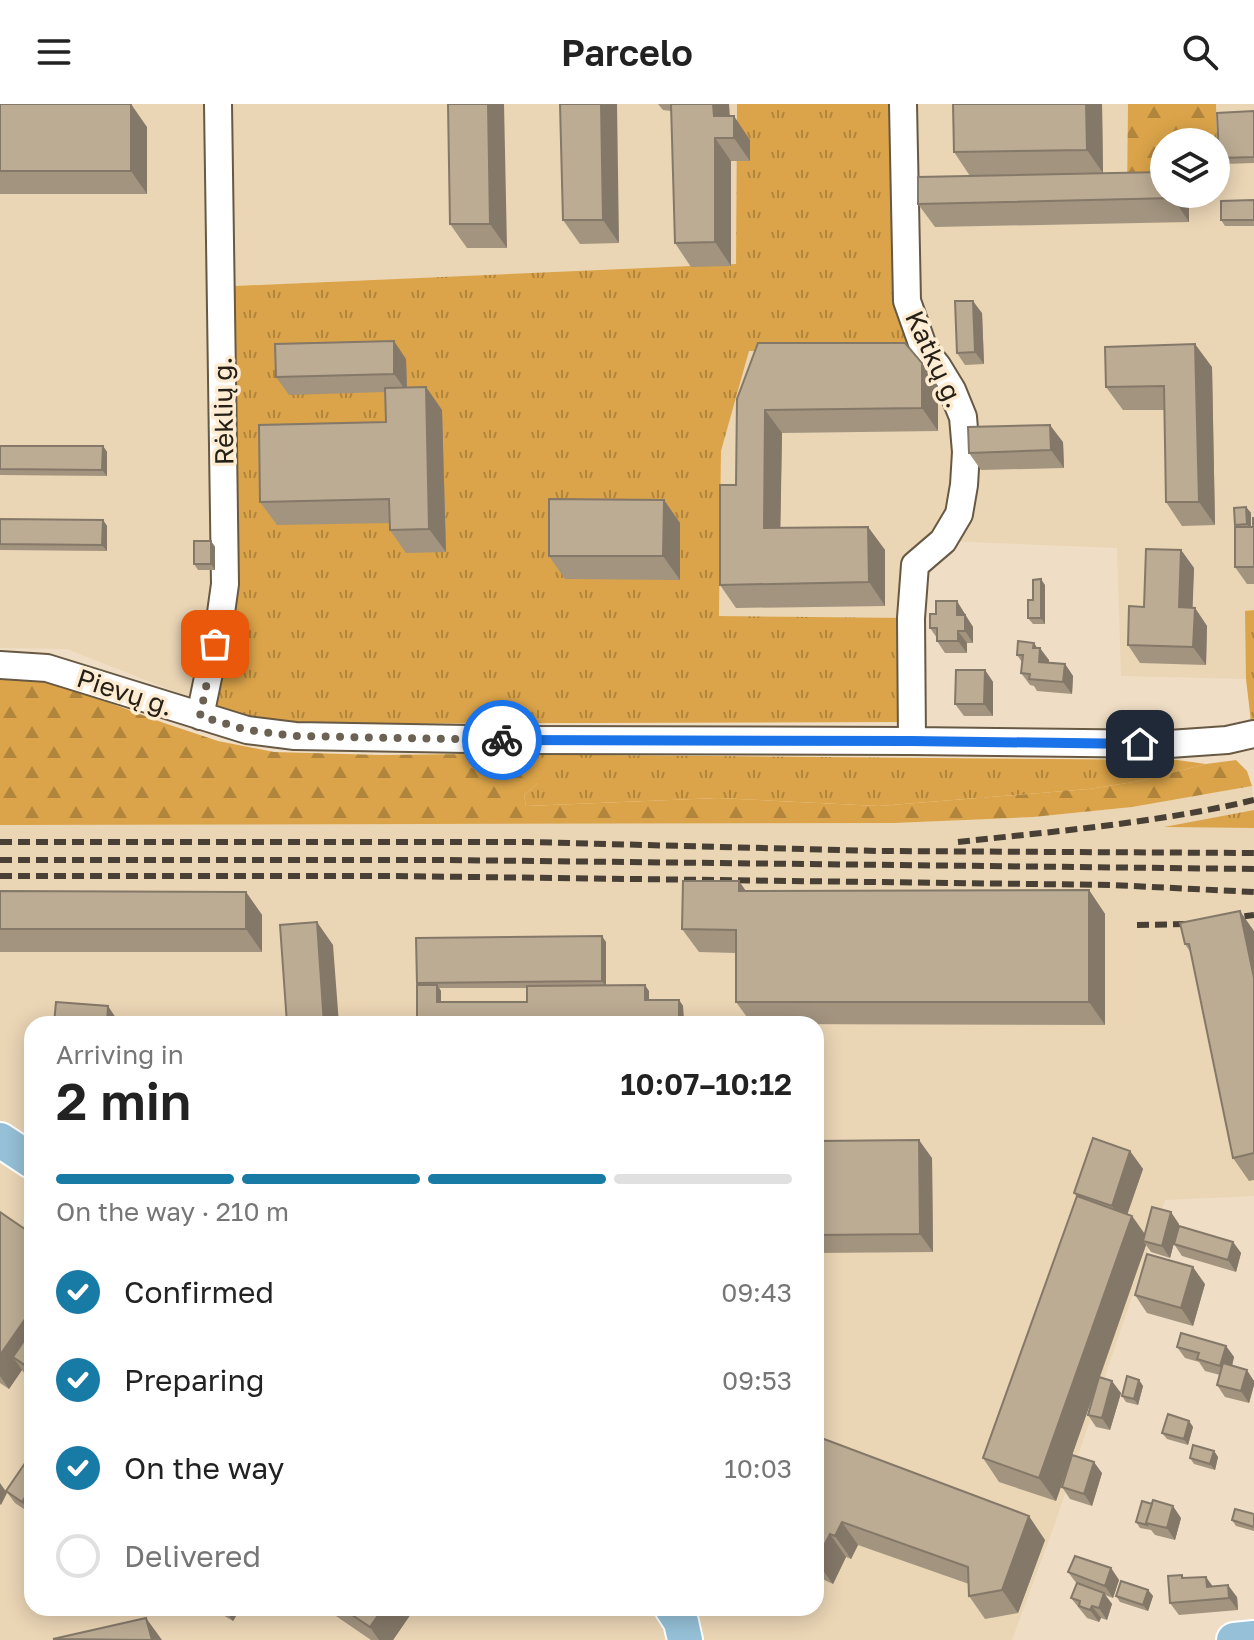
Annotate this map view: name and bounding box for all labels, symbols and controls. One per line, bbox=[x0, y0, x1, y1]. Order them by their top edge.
icon: menu bbox=[32, 30, 76, 74]
icon: search bbox=[1178, 30, 1222, 74]
text: Parcelo bbox=[561, 31, 693, 74]
map controls bbox=[1150, 128, 1230, 208]
button: layers bbox=[1150, 128, 1230, 208]
street label: Katkų g. bbox=[899, 306, 971, 412]
street label: Rėklių g. bbox=[207, 356, 239, 466]
pin bbox=[181, 610, 249, 678]
icon: bag bbox=[193, 622, 237, 666]
street label: Pievų g. bbox=[73, 662, 177, 722]
courier bbox=[462, 700, 542, 780]
pin bbox=[1106, 710, 1174, 778]
icon: bike bbox=[480, 718, 524, 762]
icon: home bbox=[1118, 722, 1162, 766]
text: Arriving in bbox=[56, 1039, 184, 1070]
text: 10:07–10:12 bbox=[620, 1066, 792, 1102]
text: 2 min bbox=[56, 1069, 191, 1131]
text: On the way · 210 m bbox=[56, 1196, 289, 1227]
icon: check bbox=[56, 1270, 100, 1314]
text: Confirmed bbox=[124, 1274, 274, 1310]
text: 09:43 bbox=[721, 1277, 792, 1308]
icon: check bbox=[56, 1358, 100, 1402]
text: Preparing bbox=[124, 1362, 265, 1398]
text: 09:53 bbox=[722, 1365, 792, 1396]
icon: check bbox=[56, 1446, 100, 1490]
text: On the way bbox=[124, 1450, 284, 1486]
text: 10:03 bbox=[724, 1453, 792, 1484]
text: Delivered bbox=[124, 1538, 261, 1574]

